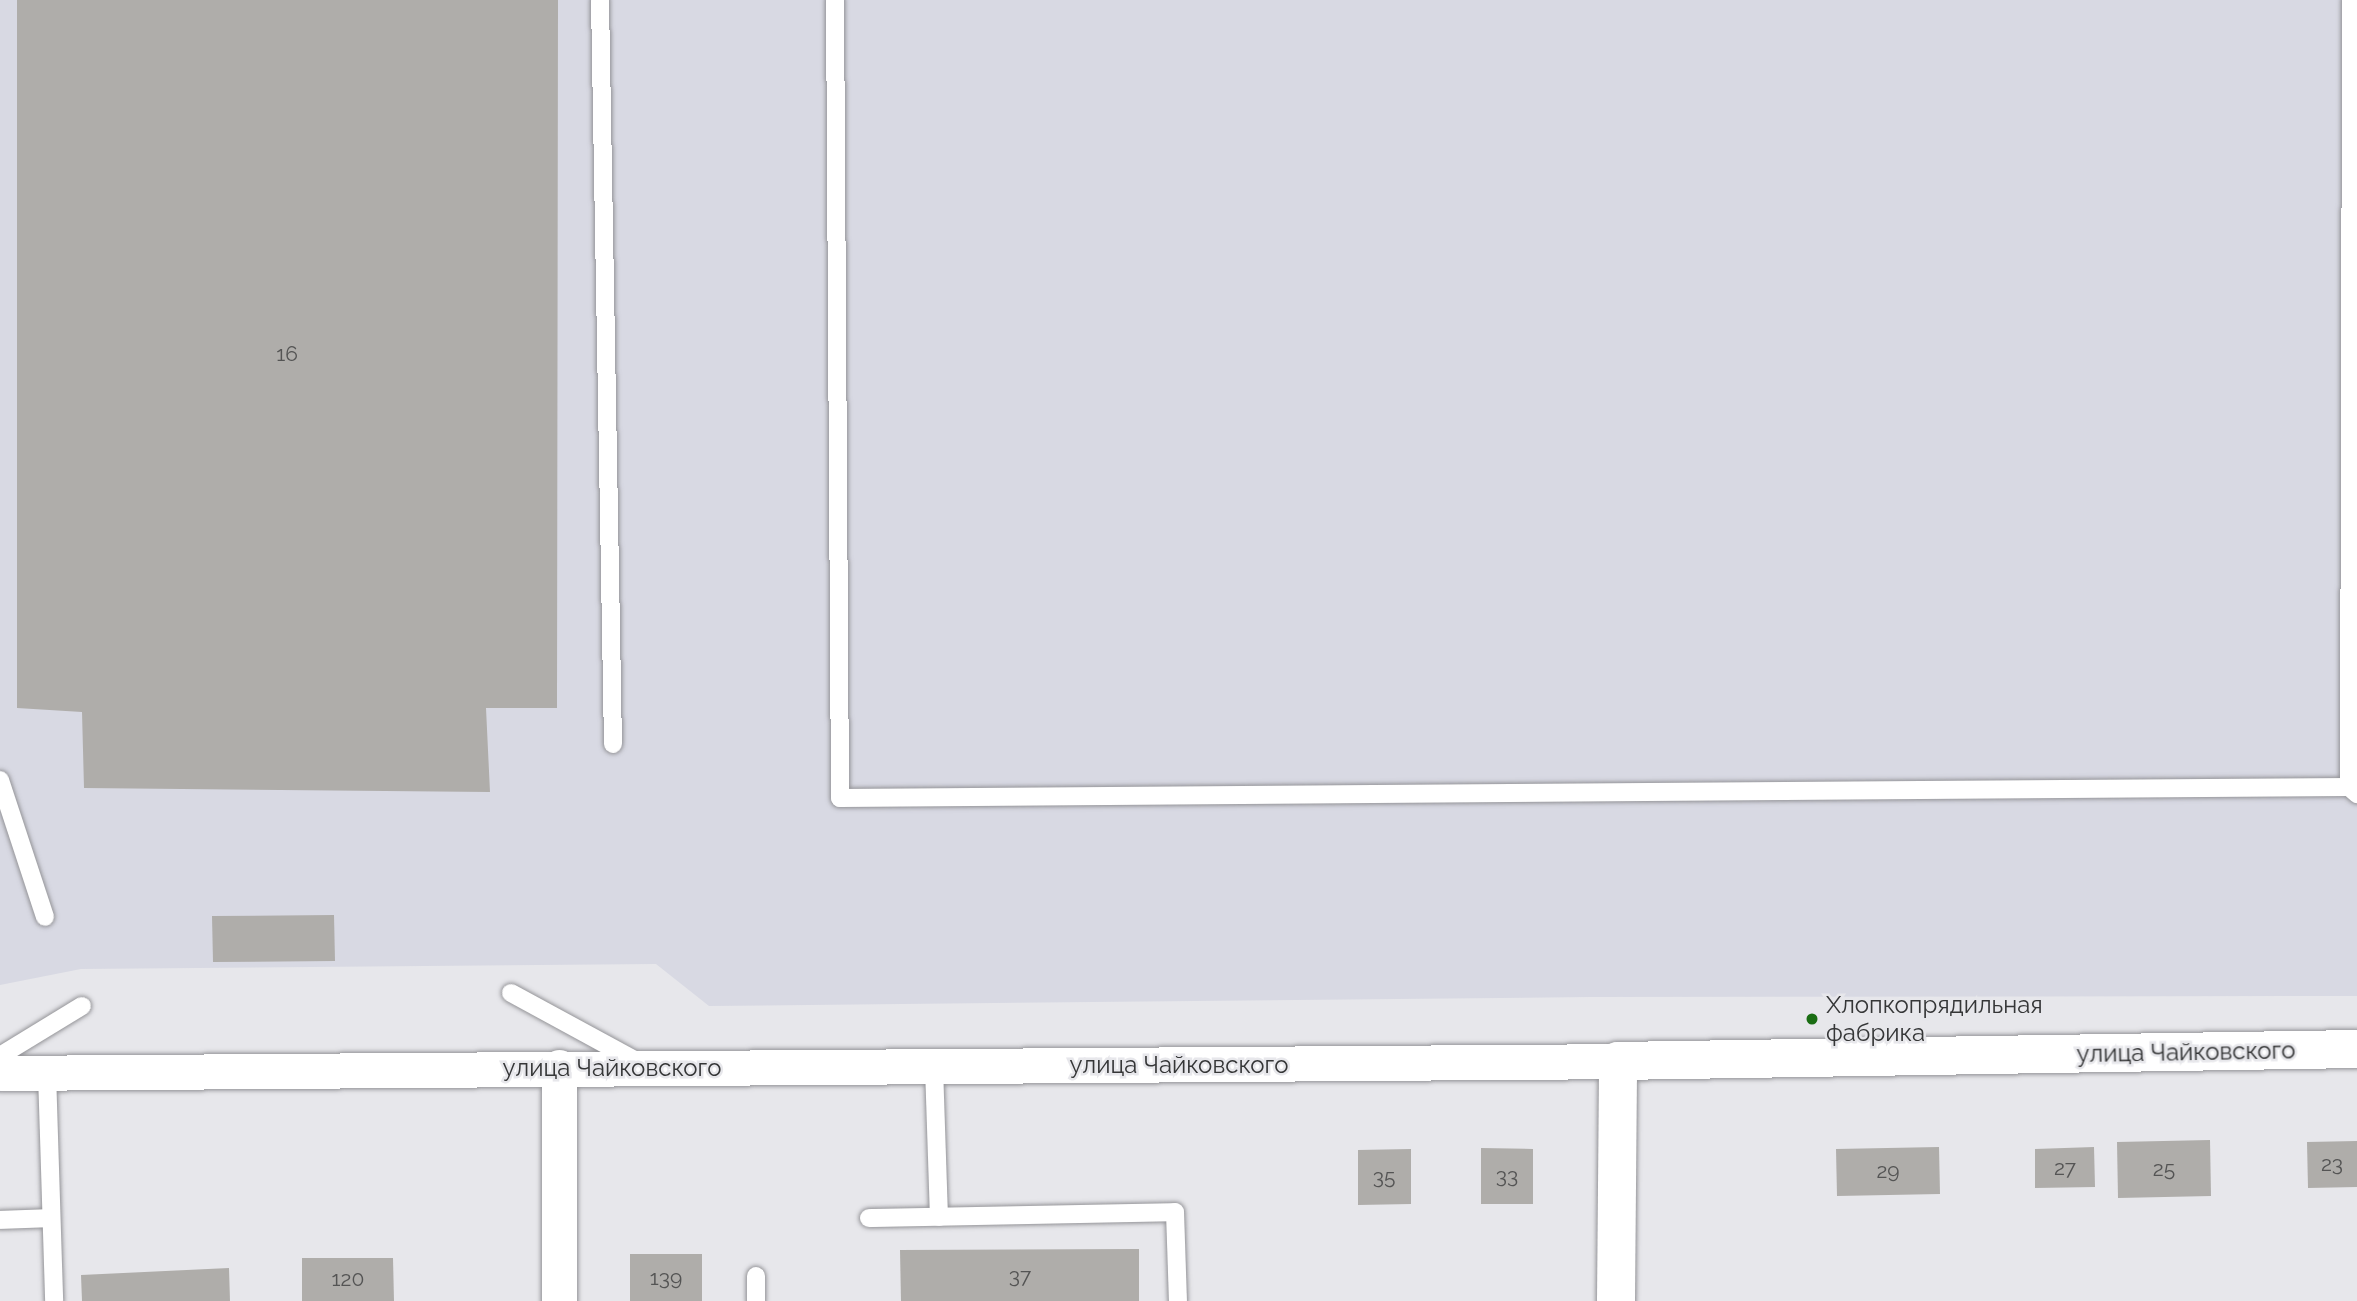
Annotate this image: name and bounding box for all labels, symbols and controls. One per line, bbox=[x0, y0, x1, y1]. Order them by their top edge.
house number: 16 bbox=[276, 341, 298, 367]
place label: Хлопкопрядильная фабрика bbox=[1826, 991, 2043, 1047]
marker: Хлопкопрядильная фабрика bbox=[1804, 1011, 1820, 1027]
street label: улица Чайковского bbox=[2076, 1036, 2296, 1068]
street label: улица Чайковского bbox=[1069, 1051, 1289, 1079]
street label: улица Чайковского bbox=[502, 1054, 722, 1082]
house number: 23 bbox=[2321, 1151, 2343, 1177]
house number: 27 bbox=[2054, 1155, 2076, 1181]
house number: 25 bbox=[2153, 1156, 2175, 1182]
house number: 29 bbox=[1876, 1158, 1900, 1184]
house number: 33 bbox=[1496, 1163, 1518, 1189]
house number: 35 bbox=[1373, 1164, 1395, 1190]
house number: 37 bbox=[1009, 1263, 1031, 1289]
house number: 139 bbox=[650, 1265, 682, 1291]
house number: 120 bbox=[332, 1266, 364, 1292]

